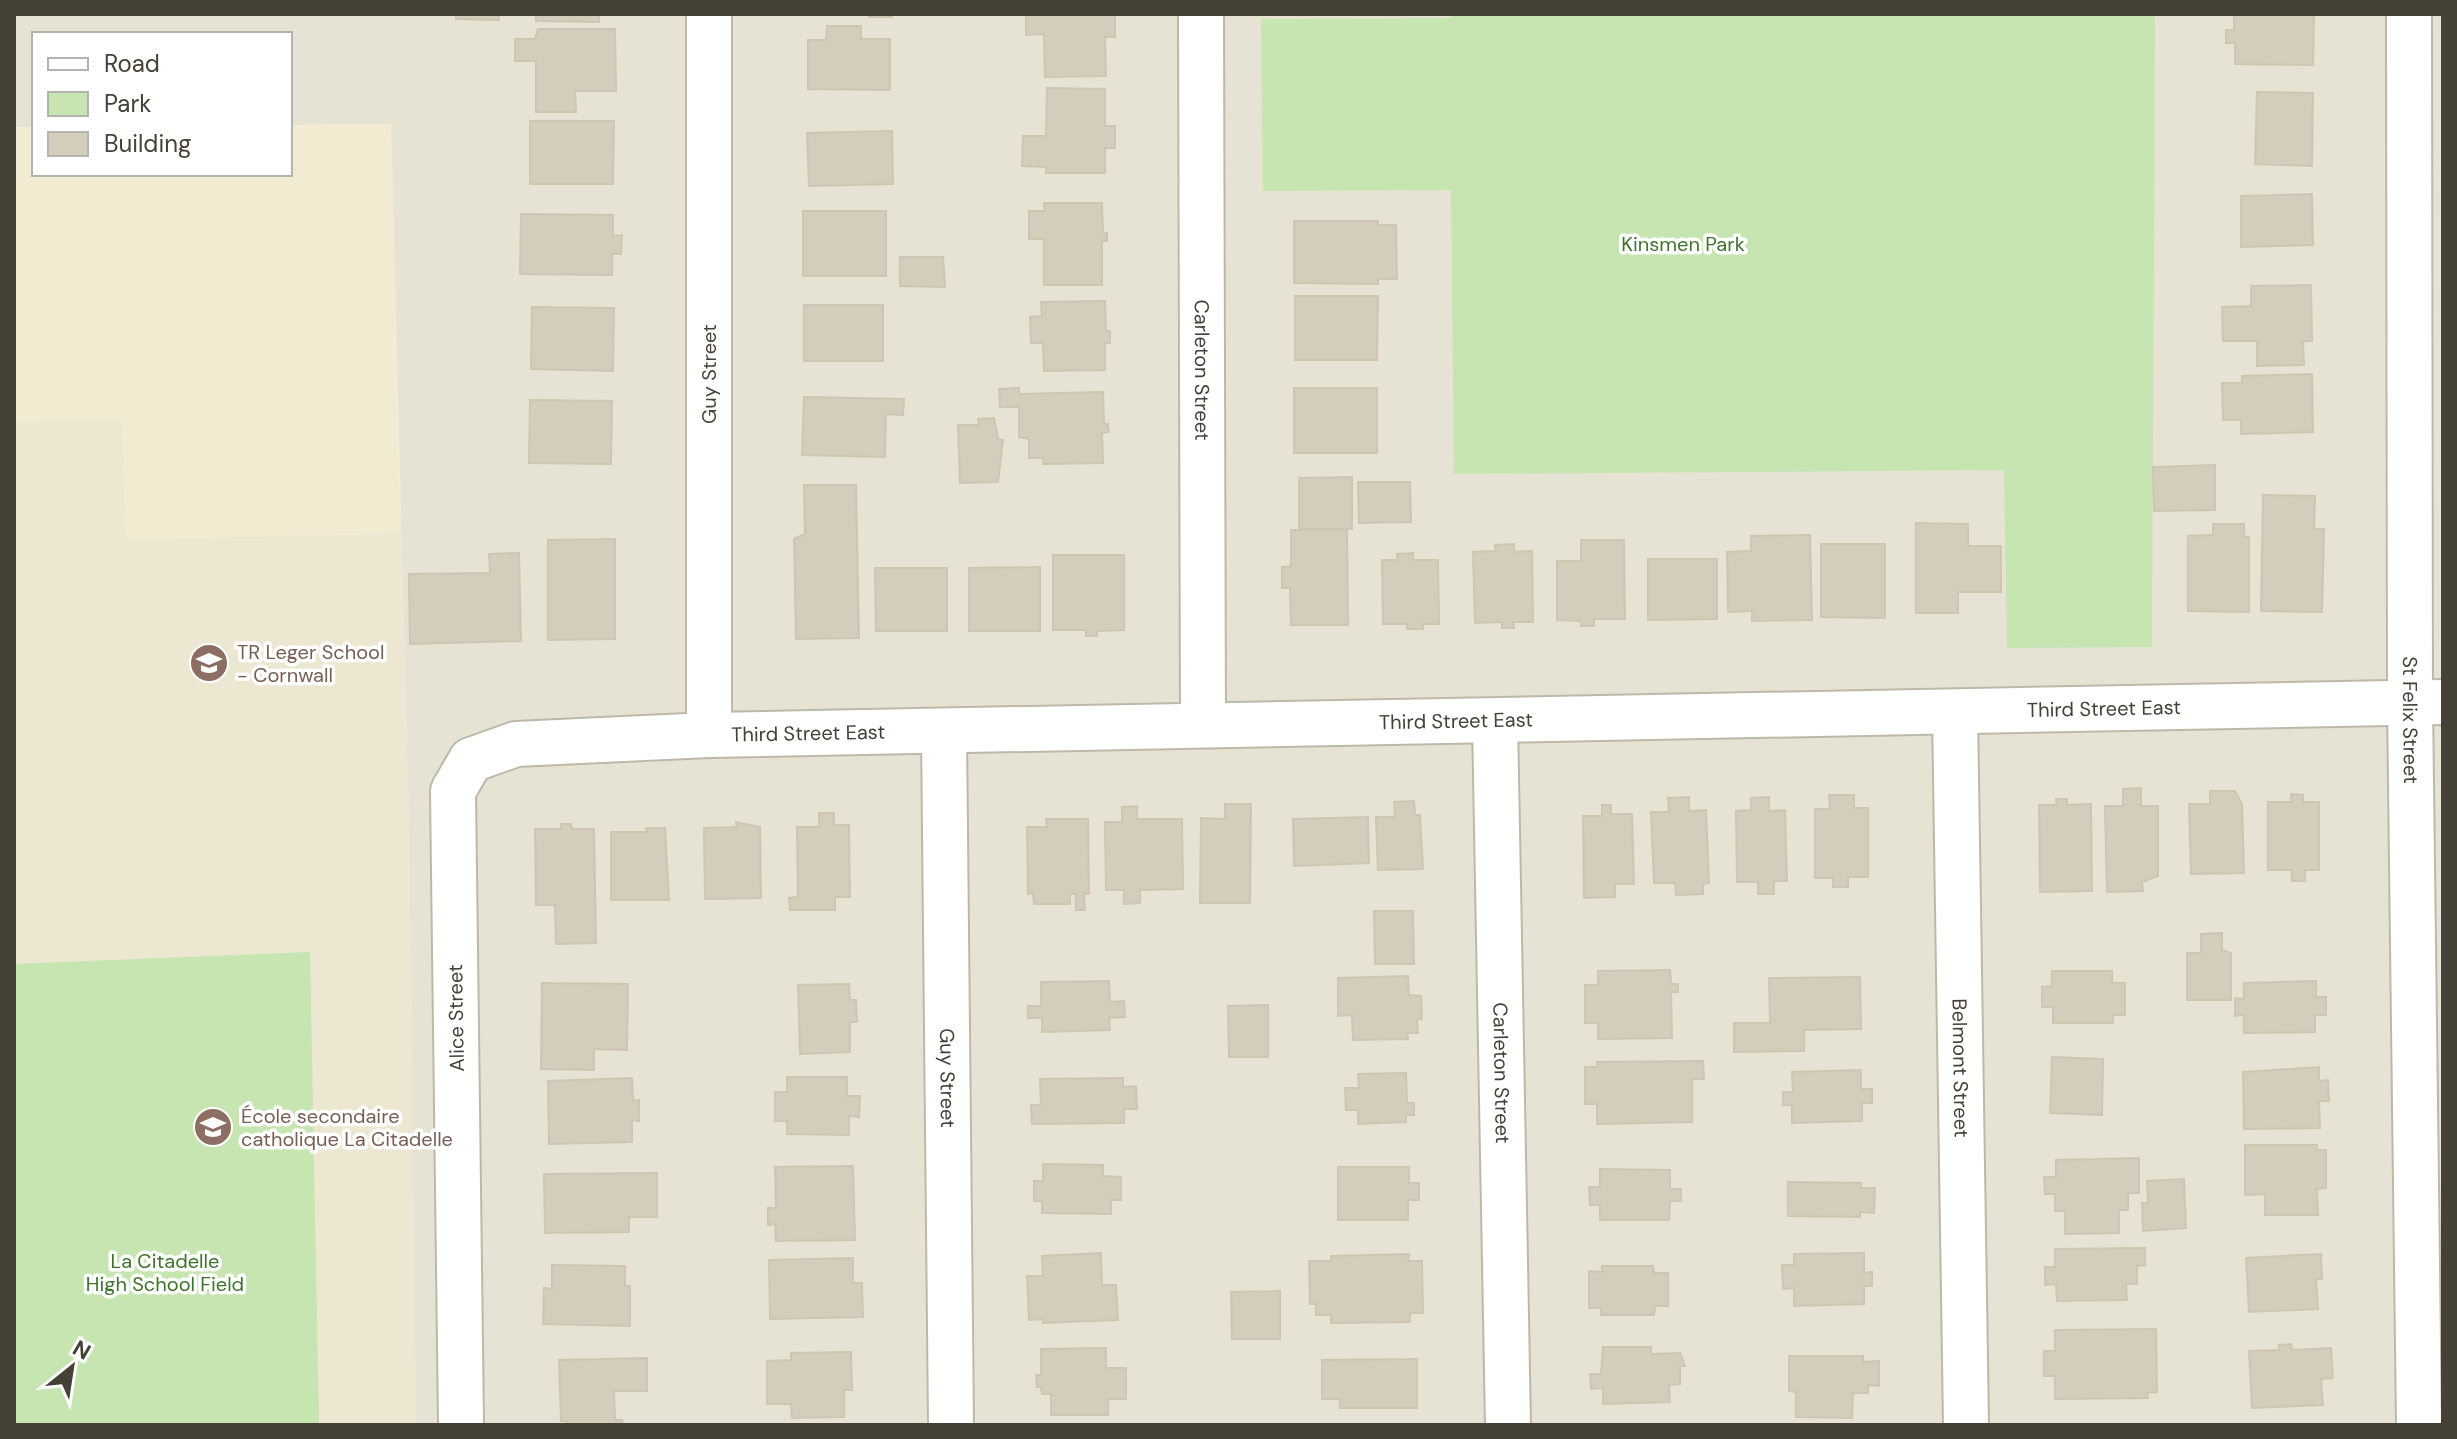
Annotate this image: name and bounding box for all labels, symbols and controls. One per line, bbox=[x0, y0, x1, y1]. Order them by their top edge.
legend bbox=[32, 32, 292, 176]
text: Road bbox=[104, 48, 160, 79]
text: Park bbox=[104, 88, 151, 119]
text: Building bbox=[104, 128, 191, 159]
park label: Kinsmen Park bbox=[1621, 231, 1745, 257]
street label: Carleton Street bbox=[1189, 299, 1215, 441]
street label: Guy Street bbox=[696, 324, 722, 424]
place label: TR Leger School - Cornwall bbox=[237, 639, 384, 688]
school or university icon: TR Leger School - Cornwall bbox=[188, 642, 230, 684]
street label: St Felix Street bbox=[2397, 656, 2424, 784]
street label: Third Street East bbox=[2027, 694, 2181, 723]
street label: Third Street East bbox=[1379, 706, 1533, 735]
street label: Third Street East bbox=[731, 719, 886, 748]
street label: Alice Street bbox=[442, 964, 470, 1072]
street label: Belmont Street bbox=[1946, 998, 1975, 1138]
street label: Carleton Street bbox=[1487, 1002, 1516, 1144]
street label: Guy Street bbox=[934, 1028, 961, 1128]
place label: École secondaire catholique La Citadelle bbox=[241, 1103, 453, 1152]
school or university icon: École secondaire catholique La Citadelle bbox=[192, 1106, 234, 1148]
park label: La Citadelle High School Field bbox=[86, 1248, 244, 1297]
north arrow bbox=[32, 1327, 112, 1407]
text: N bbox=[68, 1334, 96, 1367]

